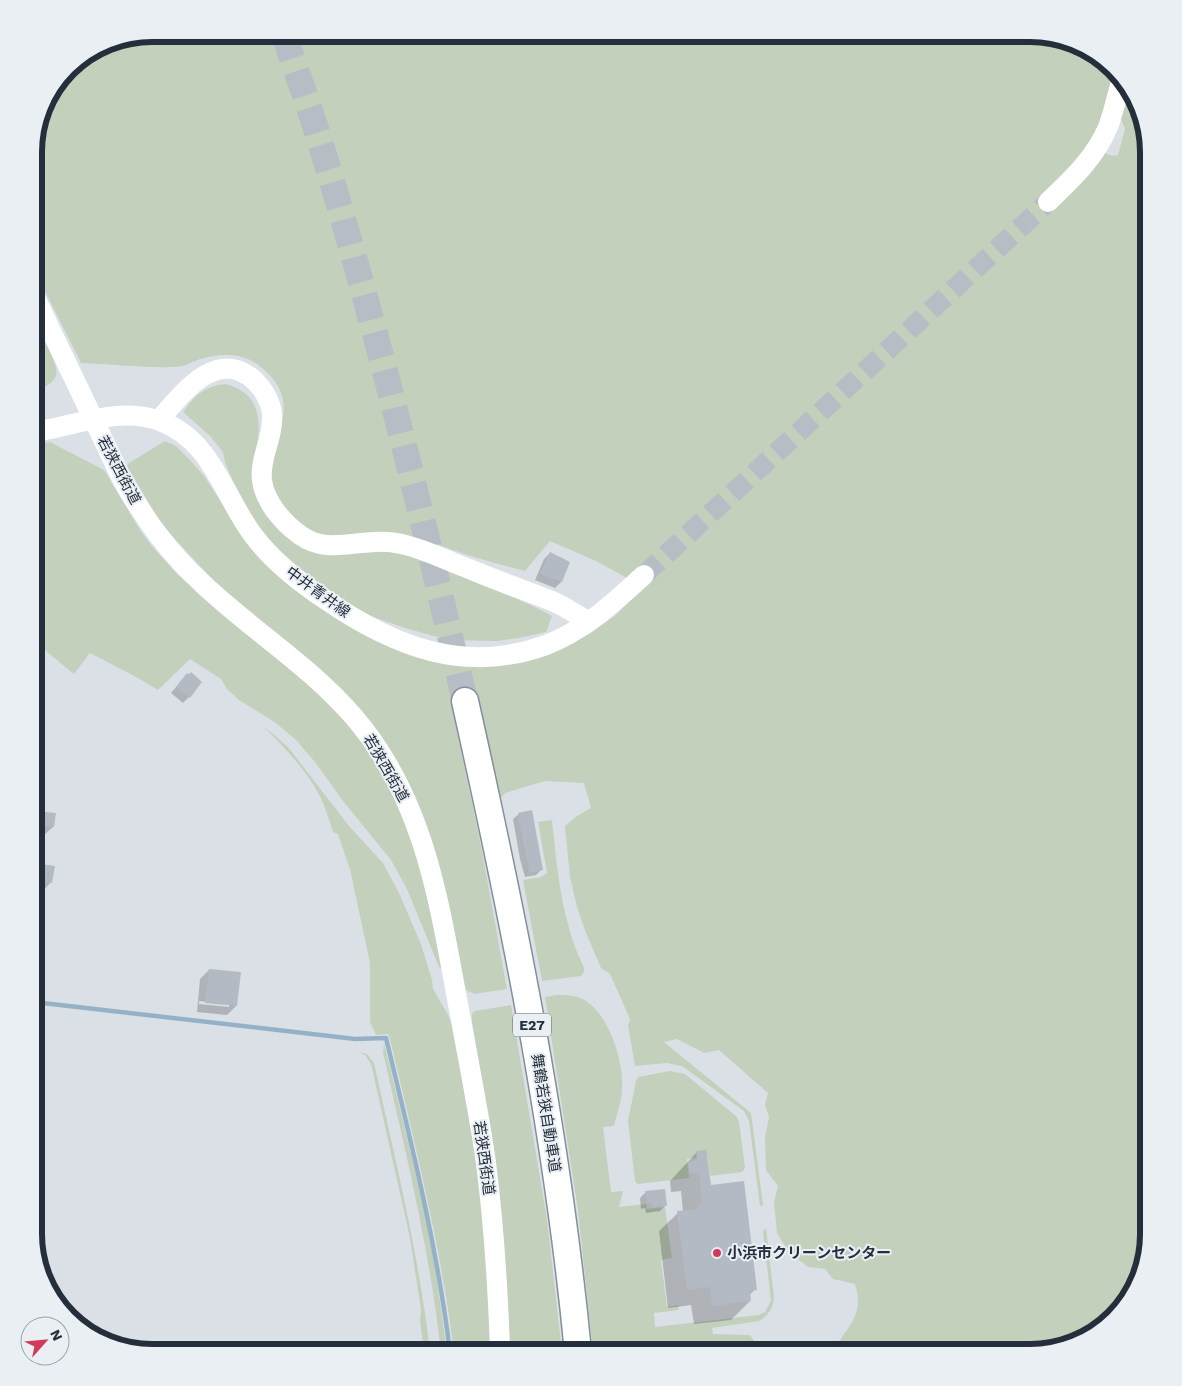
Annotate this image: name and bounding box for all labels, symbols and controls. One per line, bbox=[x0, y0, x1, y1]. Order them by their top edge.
street label: 若狭西街道 bbox=[93, 433, 145, 507]
street label: 中井青井線 bbox=[282, 563, 354, 621]
street label: 若狭西街道 bbox=[359, 731, 413, 805]
road number: E27 bbox=[513, 1014, 551, 1036]
street label: 舞鶴若狭自動車道 bbox=[528, 1052, 564, 1174]
street label: 若狭西街道 bbox=[470, 1120, 498, 1196]
place label: 小浜市クリーンセンター bbox=[727, 1244, 891, 1262]
marker: 小浜市クリーンセンター bbox=[711, 1247, 723, 1259]
north arrow bbox=[20, 1316, 70, 1366]
text: N bbox=[47, 1327, 66, 1343]

